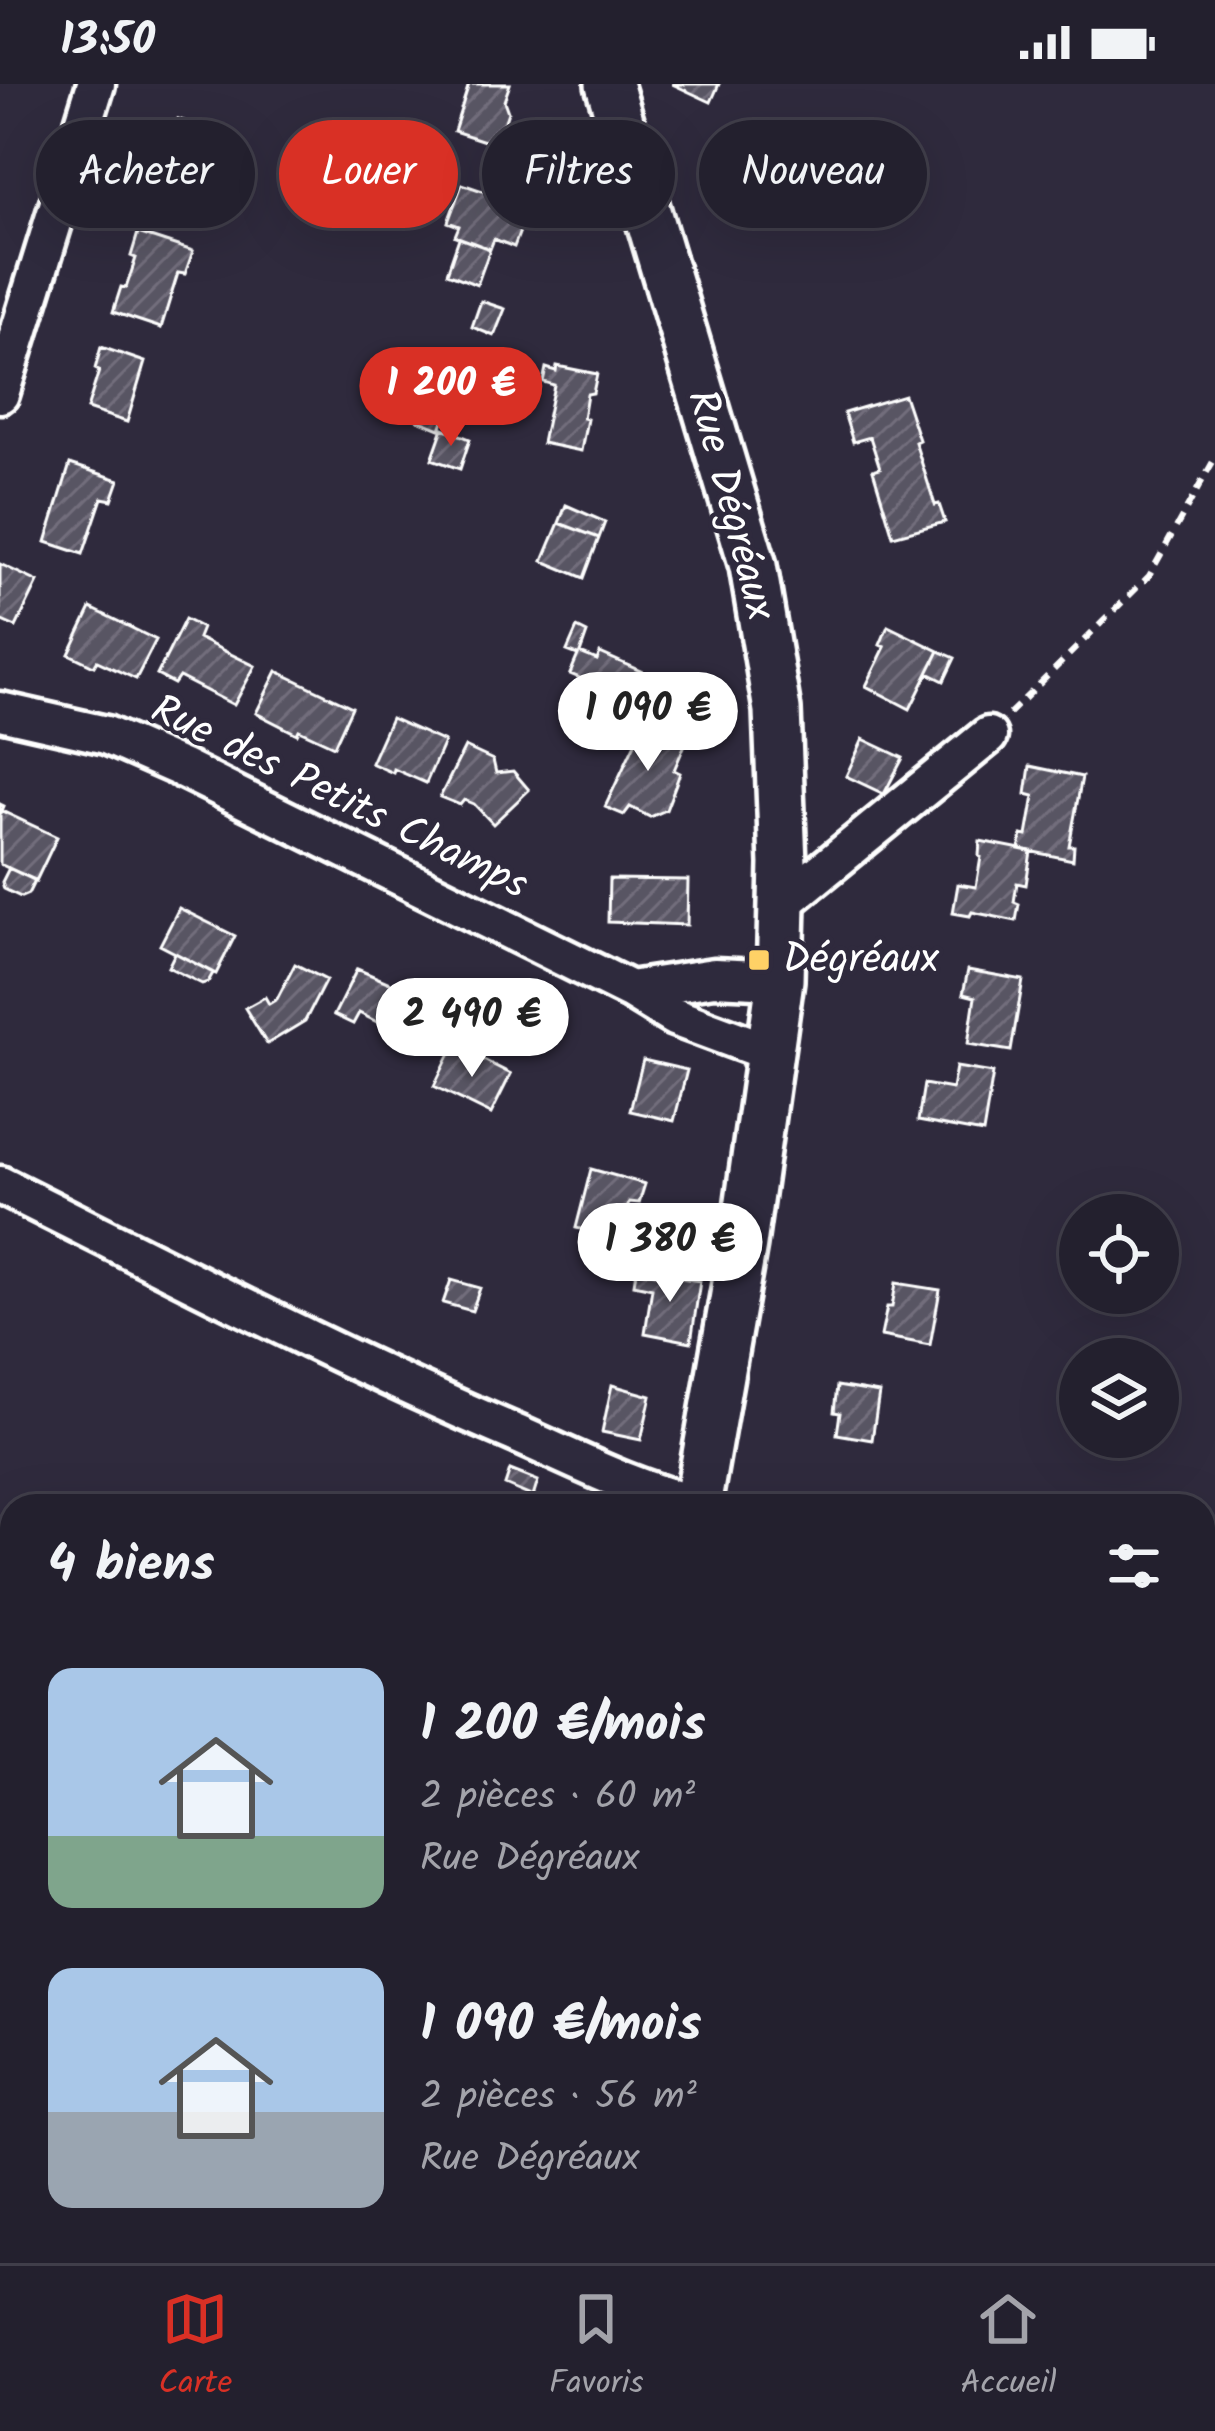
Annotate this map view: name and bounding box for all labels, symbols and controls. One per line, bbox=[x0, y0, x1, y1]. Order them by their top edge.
text: 13:50 bbox=[60, 6, 155, 78]
chip: Acheter bbox=[36, 120, 255, 228]
chip: Louer bbox=[279, 120, 458, 228]
chip: Filtres bbox=[482, 120, 675, 228]
chip: Nouveau bbox=[699, 120, 927, 228]
pin: 1 200 € bbox=[340, 347, 562, 449]
text: 1 200 € bbox=[386, 355, 516, 417]
street label: Rue Dégréaux bbox=[667, 382, 793, 629]
pin: 1 090 € bbox=[537, 672, 759, 774]
street label: Rue des Petits Champs bbox=[139, 677, 539, 919]
text: 1 090 € bbox=[585, 680, 711, 742]
place label: Dégréaux bbox=[783, 927, 940, 994]
marker: Dégréaux bbox=[746, 947, 772, 973]
pin: 2 490 € bbox=[361, 978, 583, 1080]
text: 2 490 € bbox=[403, 986, 541, 1048]
map controls bbox=[1059, 1194, 1179, 1458]
button: locate bbox=[1059, 1194, 1179, 1314]
pin: 1 380 € bbox=[559, 1203, 781, 1305]
text: 1 380 € bbox=[605, 1211, 735, 1273]
button: layers bbox=[1059, 1338, 1179, 1458]
text: 4 biens bbox=[48, 1526, 215, 1607]
icon: filters bbox=[1101, 1533, 1167, 1599]
text: 1 200 €/mois bbox=[420, 1686, 706, 1767]
icon: home bbox=[144, 1716, 288, 1860]
text: 2 pièces · 60 m² bbox=[420, 1767, 695, 1829]
text: Rue Dégréaux bbox=[420, 1829, 639, 1891]
text: 1 090 €/mois bbox=[420, 1986, 702, 2067]
icon: home bbox=[144, 2016, 288, 2160]
text: 2 pièces · 56 m² bbox=[420, 2067, 697, 2129]
text: Rue Dégréaux bbox=[420, 2129, 639, 2191]
tab: Carte bbox=[158, 2286, 232, 2411]
tab: Favoris bbox=[549, 2286, 644, 2411]
tab: Accueil bbox=[960, 2286, 1057, 2411]

